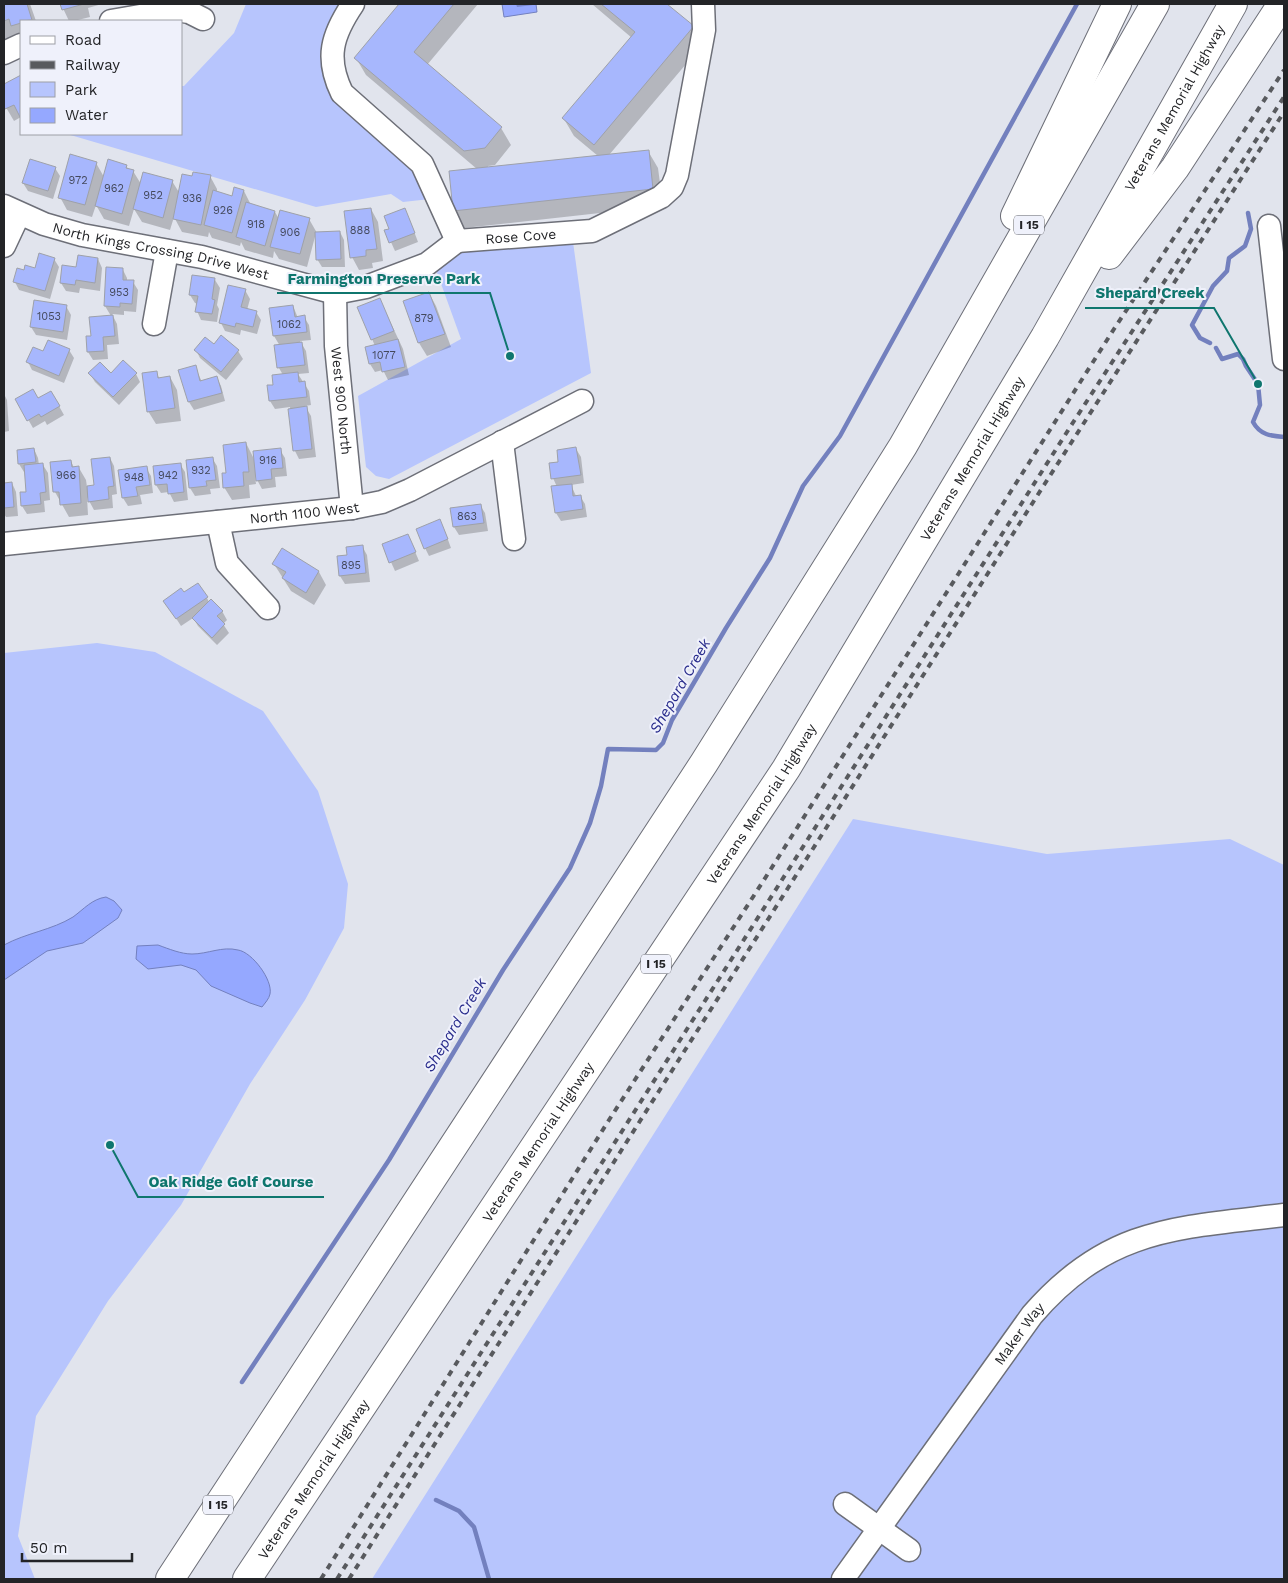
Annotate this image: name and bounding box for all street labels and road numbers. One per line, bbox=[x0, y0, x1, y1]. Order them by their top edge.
street label: Veterans Memorial Highway bbox=[1121, 21, 1228, 194]
road number: I 15 bbox=[1014, 216, 1044, 234]
street label: North Kings Crossing Drive West bbox=[51, 219, 271, 283]
street label: Rose Cove bbox=[485, 226, 557, 247]
street label: West 900 North bbox=[328, 346, 355, 455]
street label: Veterans Memorial Highway bbox=[917, 373, 1028, 543]
street label: North 1100 West bbox=[249, 499, 361, 527]
street label: Veterans Memorial Highway bbox=[703, 720, 820, 888]
road number: I 15 bbox=[641, 954, 671, 974]
street label: Veterans Memorial Highway bbox=[479, 1058, 597, 1225]
street label: Maker Way bbox=[991, 1299, 1048, 1368]
street label: Veterans Memorial Highway bbox=[255, 1396, 373, 1562]
road number: I 15 bbox=[203, 1496, 233, 1514]

